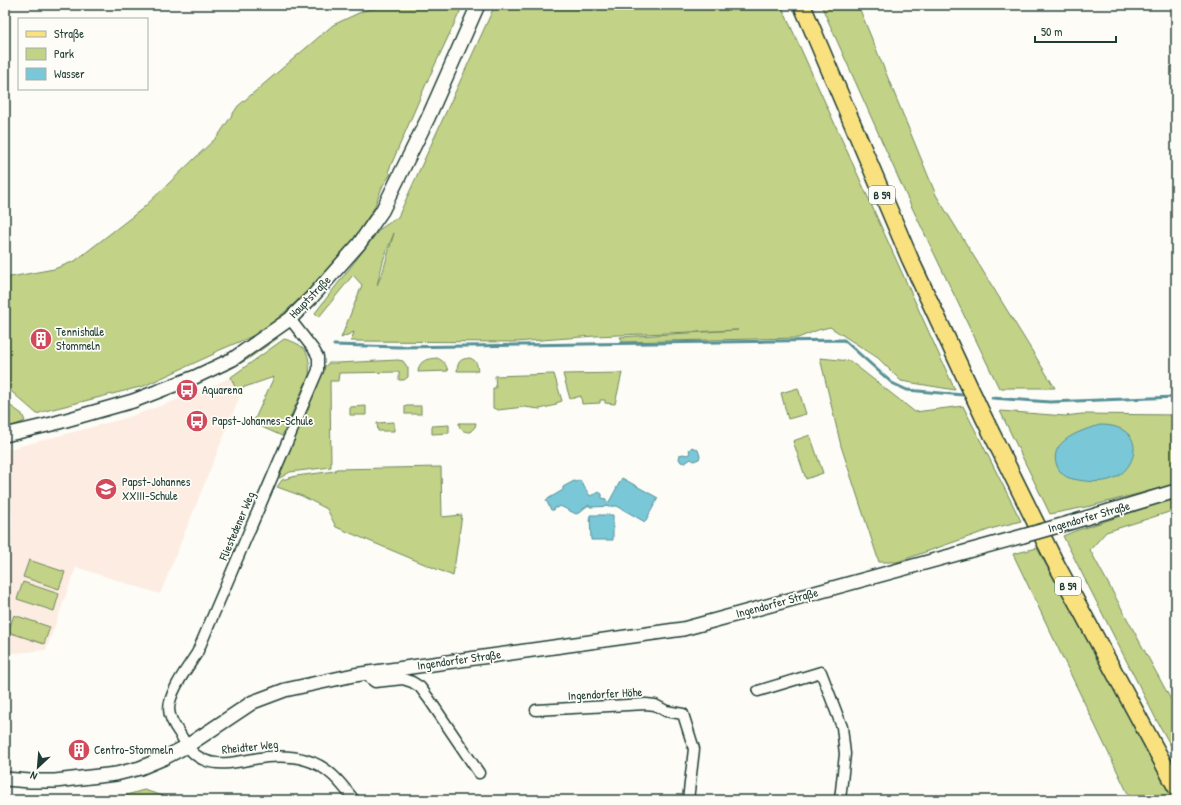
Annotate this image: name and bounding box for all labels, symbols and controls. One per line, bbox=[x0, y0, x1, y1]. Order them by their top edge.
legend bbox=[18, 18, 148, 90]
scale bar bbox=[1035, 18, 1116, 44]
text: 50 m bbox=[1041, 23, 1062, 40]
text: Straße bbox=[54, 25, 84, 42]
text: Park bbox=[54, 45, 74, 62]
text: Wasser bbox=[54, 65, 85, 82]
road number: B 59 bbox=[869, 186, 895, 204]
street label: Hauptstraße bbox=[285, 271, 335, 322]
place label: Tennishalle Stommeln bbox=[56, 323, 104, 354]
building icon: Tennishalle Stommeln bbox=[28, 326, 54, 352]
bus stop icon: Aquarena bbox=[174, 377, 200, 403]
place label: Aquarena bbox=[202, 381, 243, 398]
bus stop icon: Papst-Johannes-Schule bbox=[184, 408, 210, 434]
place label: Papst-Johannes-Schule bbox=[212, 412, 314, 429]
place label: Papst-Johannes XXIII-Schule bbox=[122, 473, 191, 504]
school or university icon: Papst-Johannes XXIII-Schule bbox=[93, 476, 119, 502]
street label: Fliestedener Weg bbox=[214, 489, 259, 564]
street label: Ingendorfer Straße bbox=[1046, 497, 1132, 536]
road number: B 59 bbox=[1055, 577, 1081, 595]
street label: Ingendorfer Straße bbox=[734, 583, 820, 622]
street label: Ingendorfer Straße bbox=[416, 645, 502, 674]
street label: Ingendorfer Höhe bbox=[567, 683, 643, 704]
street label: Rheidter Weg bbox=[221, 735, 279, 758]
building icon: Centro-Stommeln bbox=[66, 737, 92, 763]
place label: Centro-Stommeln bbox=[94, 741, 173, 758]
north arrow bbox=[18, 747, 58, 787]
text: N bbox=[28, 768, 39, 784]

